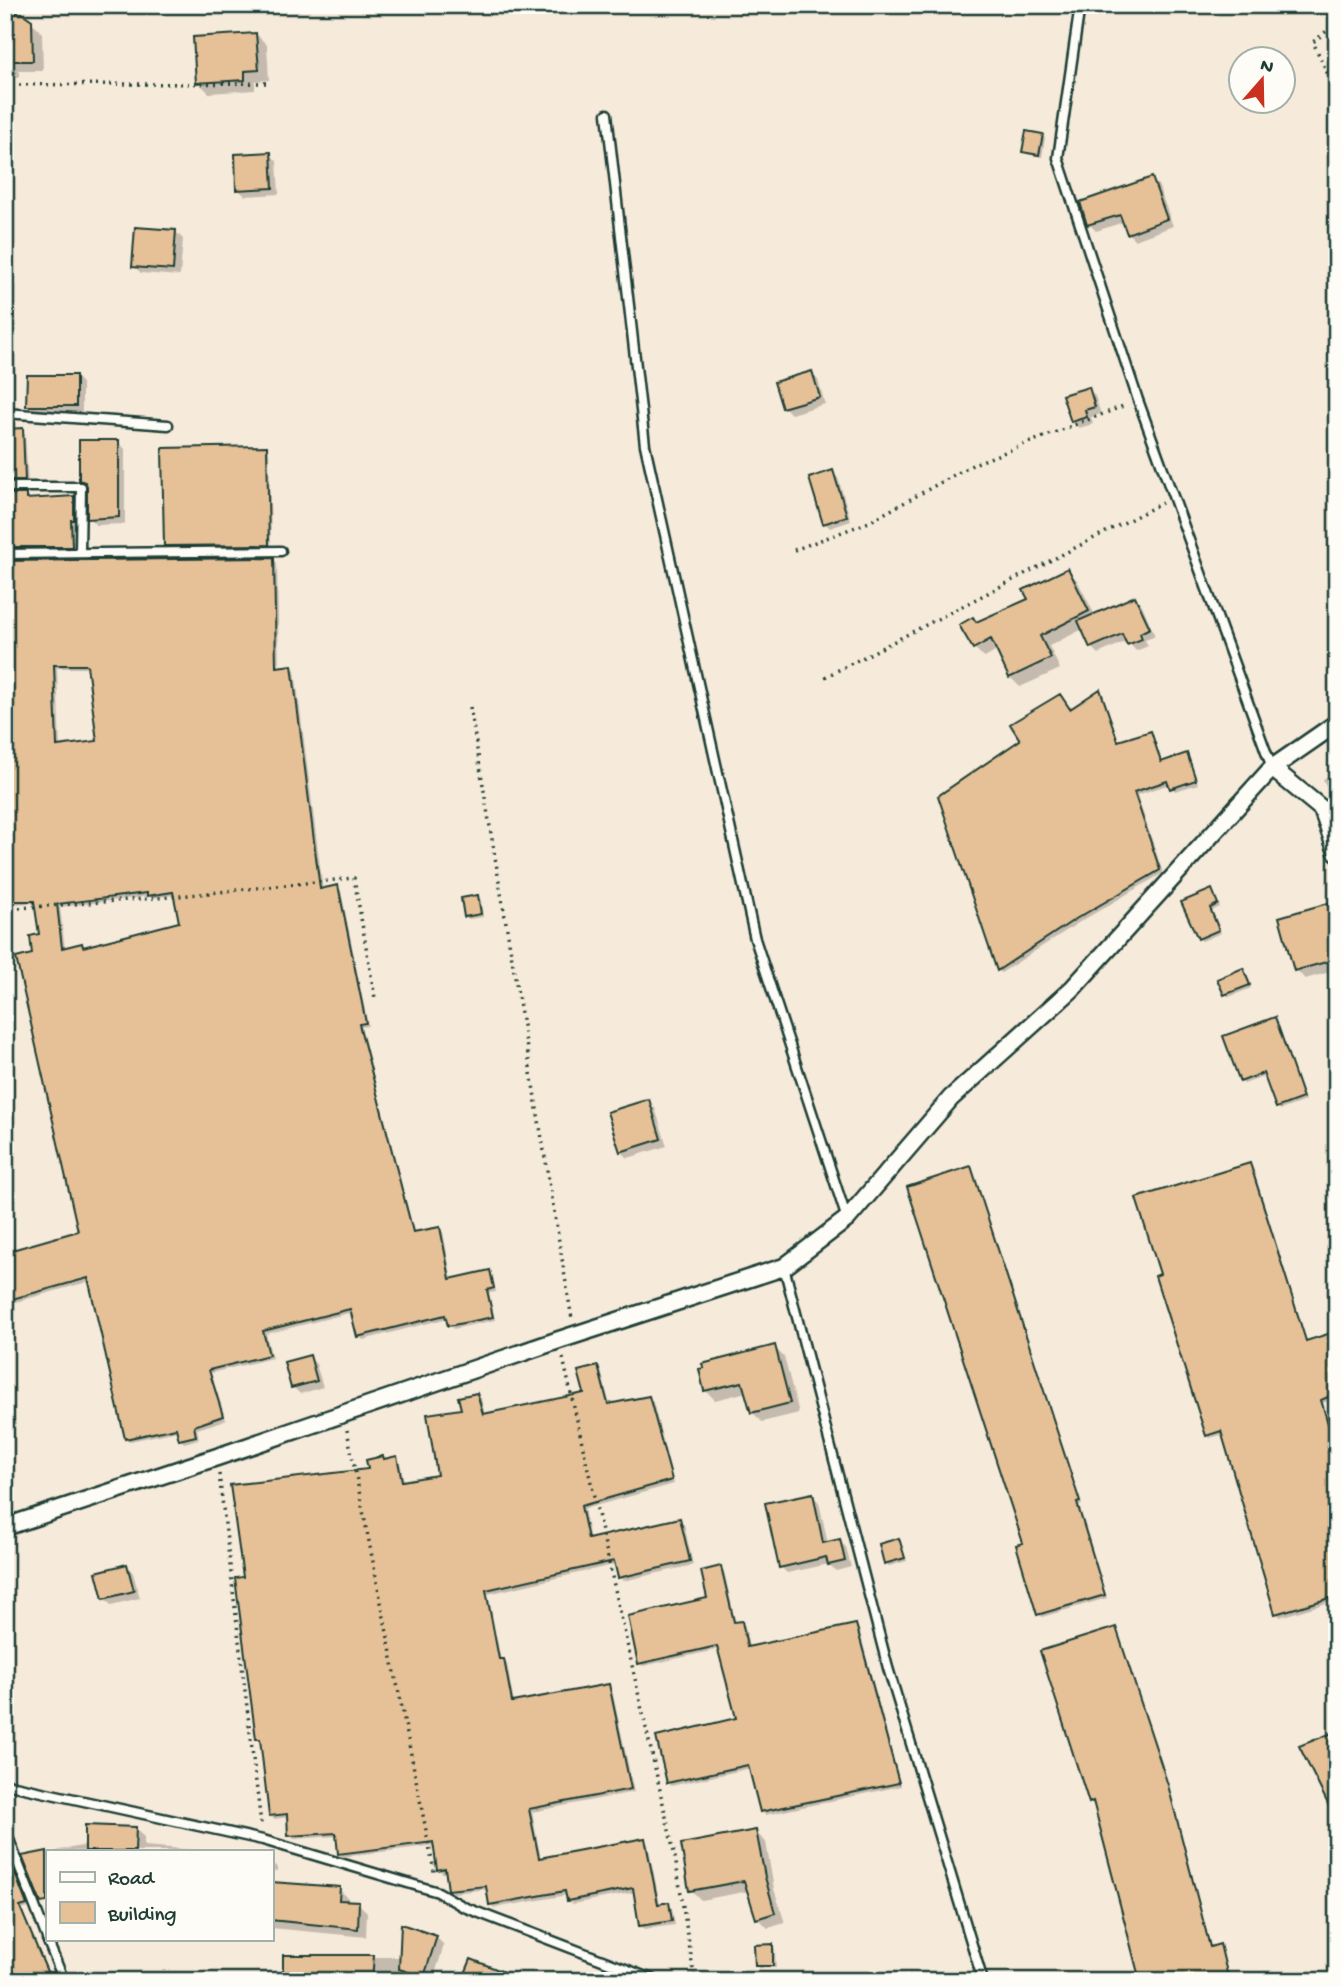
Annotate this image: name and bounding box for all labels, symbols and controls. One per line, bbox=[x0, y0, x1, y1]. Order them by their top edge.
north arrow bbox=[1226, 46, 1296, 116]
text: N bbox=[1257, 54, 1276, 80]
legend bbox=[46, 1850, 273, 1940]
text: Road bbox=[108, 1868, 156, 1893]
text: Building bbox=[107, 1904, 177, 1929]

